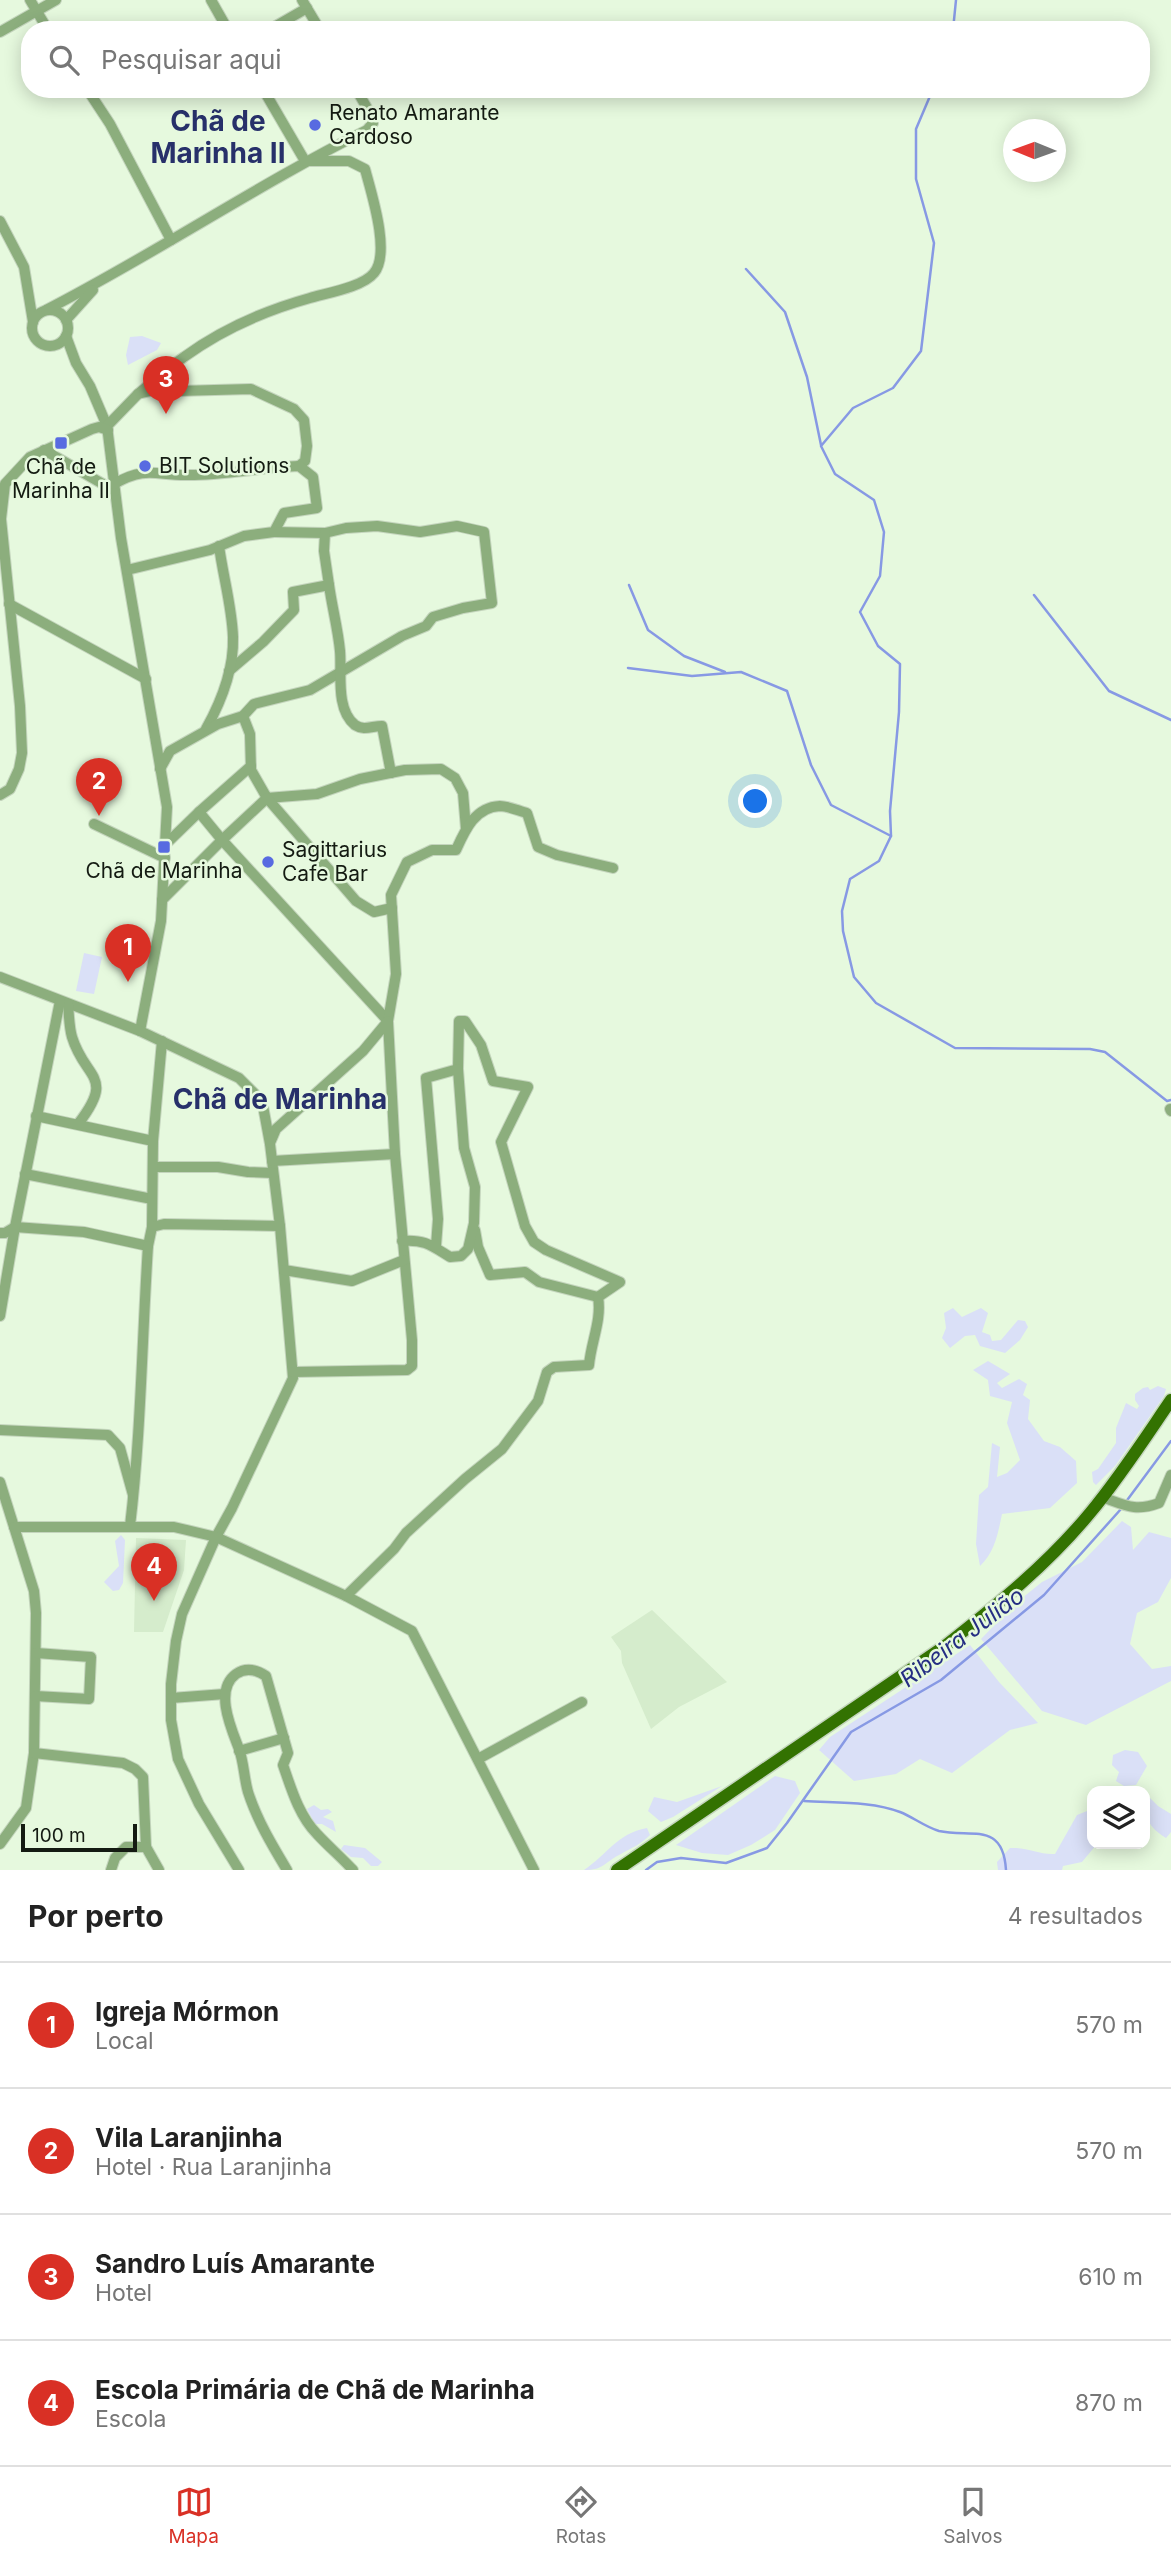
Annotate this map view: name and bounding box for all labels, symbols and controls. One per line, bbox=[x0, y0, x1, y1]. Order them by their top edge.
search box bbox=[21, 21, 1150, 98]
icon: search bbox=[45, 41, 83, 79]
text: Pesquisar aqui bbox=[101, 44, 282, 75]
place label: Renato Amarante Cardoso bbox=[329, 100, 500, 149]
district label: Chã de Marinha II bbox=[150, 104, 286, 170]
marker: Renato Amarante Cardoso bbox=[307, 117, 323, 133]
north arrow bbox=[1003, 119, 1066, 182]
pin: 3 bbox=[143, 356, 189, 414]
marker: Chã de Marinha II bbox=[53, 435, 69, 451]
place label: BIT Solutions bbox=[159, 453, 289, 478]
place label: Chã de Marinha II bbox=[12, 454, 110, 503]
marker: BIT Solutions bbox=[137, 458, 153, 474]
pin: 2 bbox=[76, 758, 122, 816]
your location bbox=[738, 784, 772, 818]
place label: Sagittarius Cafe Bar bbox=[282, 837, 387, 886]
marker: Chã de Marinha bbox=[156, 839, 172, 855]
marker: Sagittarius Cafe Bar bbox=[260, 854, 276, 870]
place label: Chã de Marinha bbox=[85, 858, 243, 883]
pin: 1 bbox=[105, 924, 151, 982]
district label: Chã de Marinha bbox=[173, 1082, 387, 1116]
pin: 4 bbox=[131, 1543, 177, 1601]
water label: Ribeira Julião bbox=[894, 1581, 1030, 1693]
map controls bbox=[1087, 1786, 1150, 1849]
button: layers bbox=[1087, 1786, 1150, 1849]
scale bar bbox=[21, 1821, 136, 1853]
text: 100 m bbox=[32, 1824, 86, 1847]
text: Por perto bbox=[28, 1898, 164, 1934]
text: 4 resultados bbox=[1008, 1902, 1143, 1930]
text: Igreja Mórmon bbox=[95, 1996, 279, 2027]
text: 1 bbox=[46, 2011, 56, 2039]
text: 570 m bbox=[1075, 2011, 1143, 2039]
text: Local bbox=[95, 2027, 154, 2055]
text: Vila Laranjinha bbox=[95, 2122, 283, 2153]
text: 2 bbox=[44, 2137, 58, 2165]
text: 570 m bbox=[1075, 2137, 1143, 2165]
text: Hotel · Rua Laranjinha bbox=[95, 2153, 332, 2181]
text: Sandro Luís Amarante bbox=[95, 2248, 375, 2279]
text: 3 bbox=[44, 2263, 58, 2291]
text: 610 m bbox=[1078, 2263, 1143, 2291]
text: Hotel bbox=[95, 2279, 152, 2307]
text: Escola Primária de Chã de Marinha bbox=[95, 2374, 535, 2405]
text: 4 bbox=[43, 2389, 59, 2417]
text: 870 m bbox=[1075, 2389, 1143, 2417]
text: Escola bbox=[95, 2405, 166, 2433]
tab: Mapa bbox=[169, 2483, 219, 2548]
tab: Rotas bbox=[556, 2483, 606, 2548]
tab: Salvos bbox=[943, 2483, 1002, 2548]

